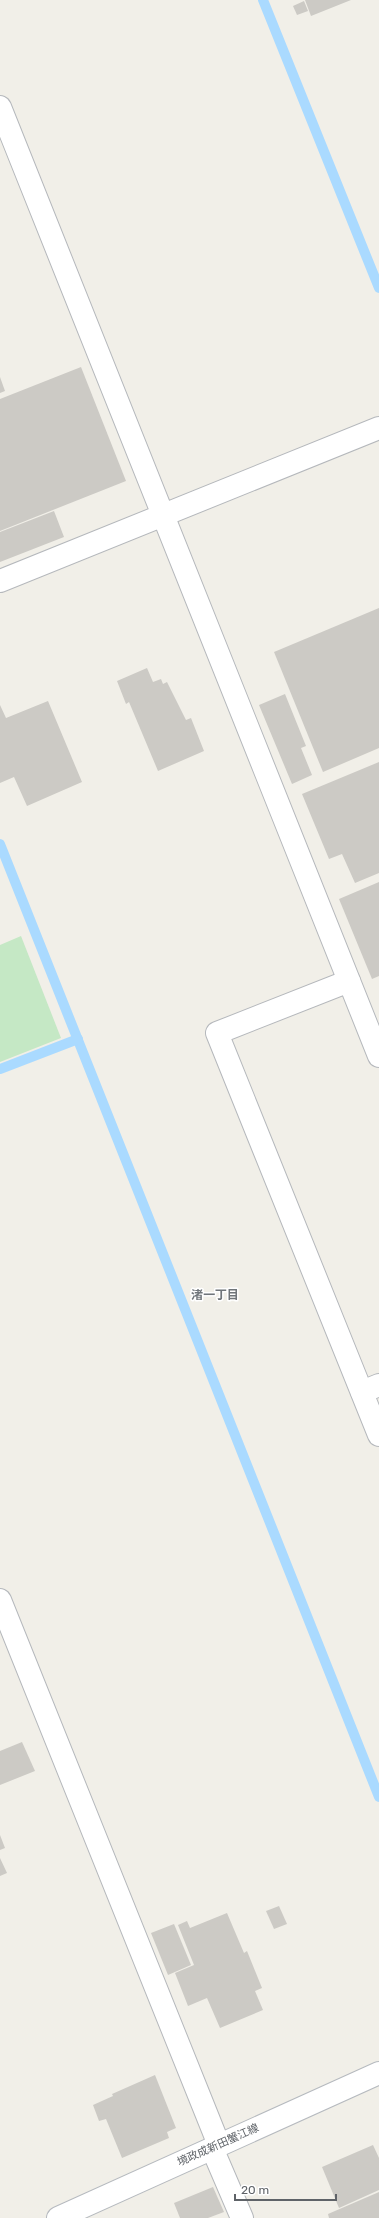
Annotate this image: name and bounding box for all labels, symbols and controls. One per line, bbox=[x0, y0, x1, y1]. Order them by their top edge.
district label: 渚一丁目 bbox=[191, 1288, 239, 1302]
street label: 境政成新田蟹江線 bbox=[175, 2121, 261, 2169]
scale bar bbox=[235, 2176, 336, 2202]
text: 20 m bbox=[241, 2183, 269, 2197]

